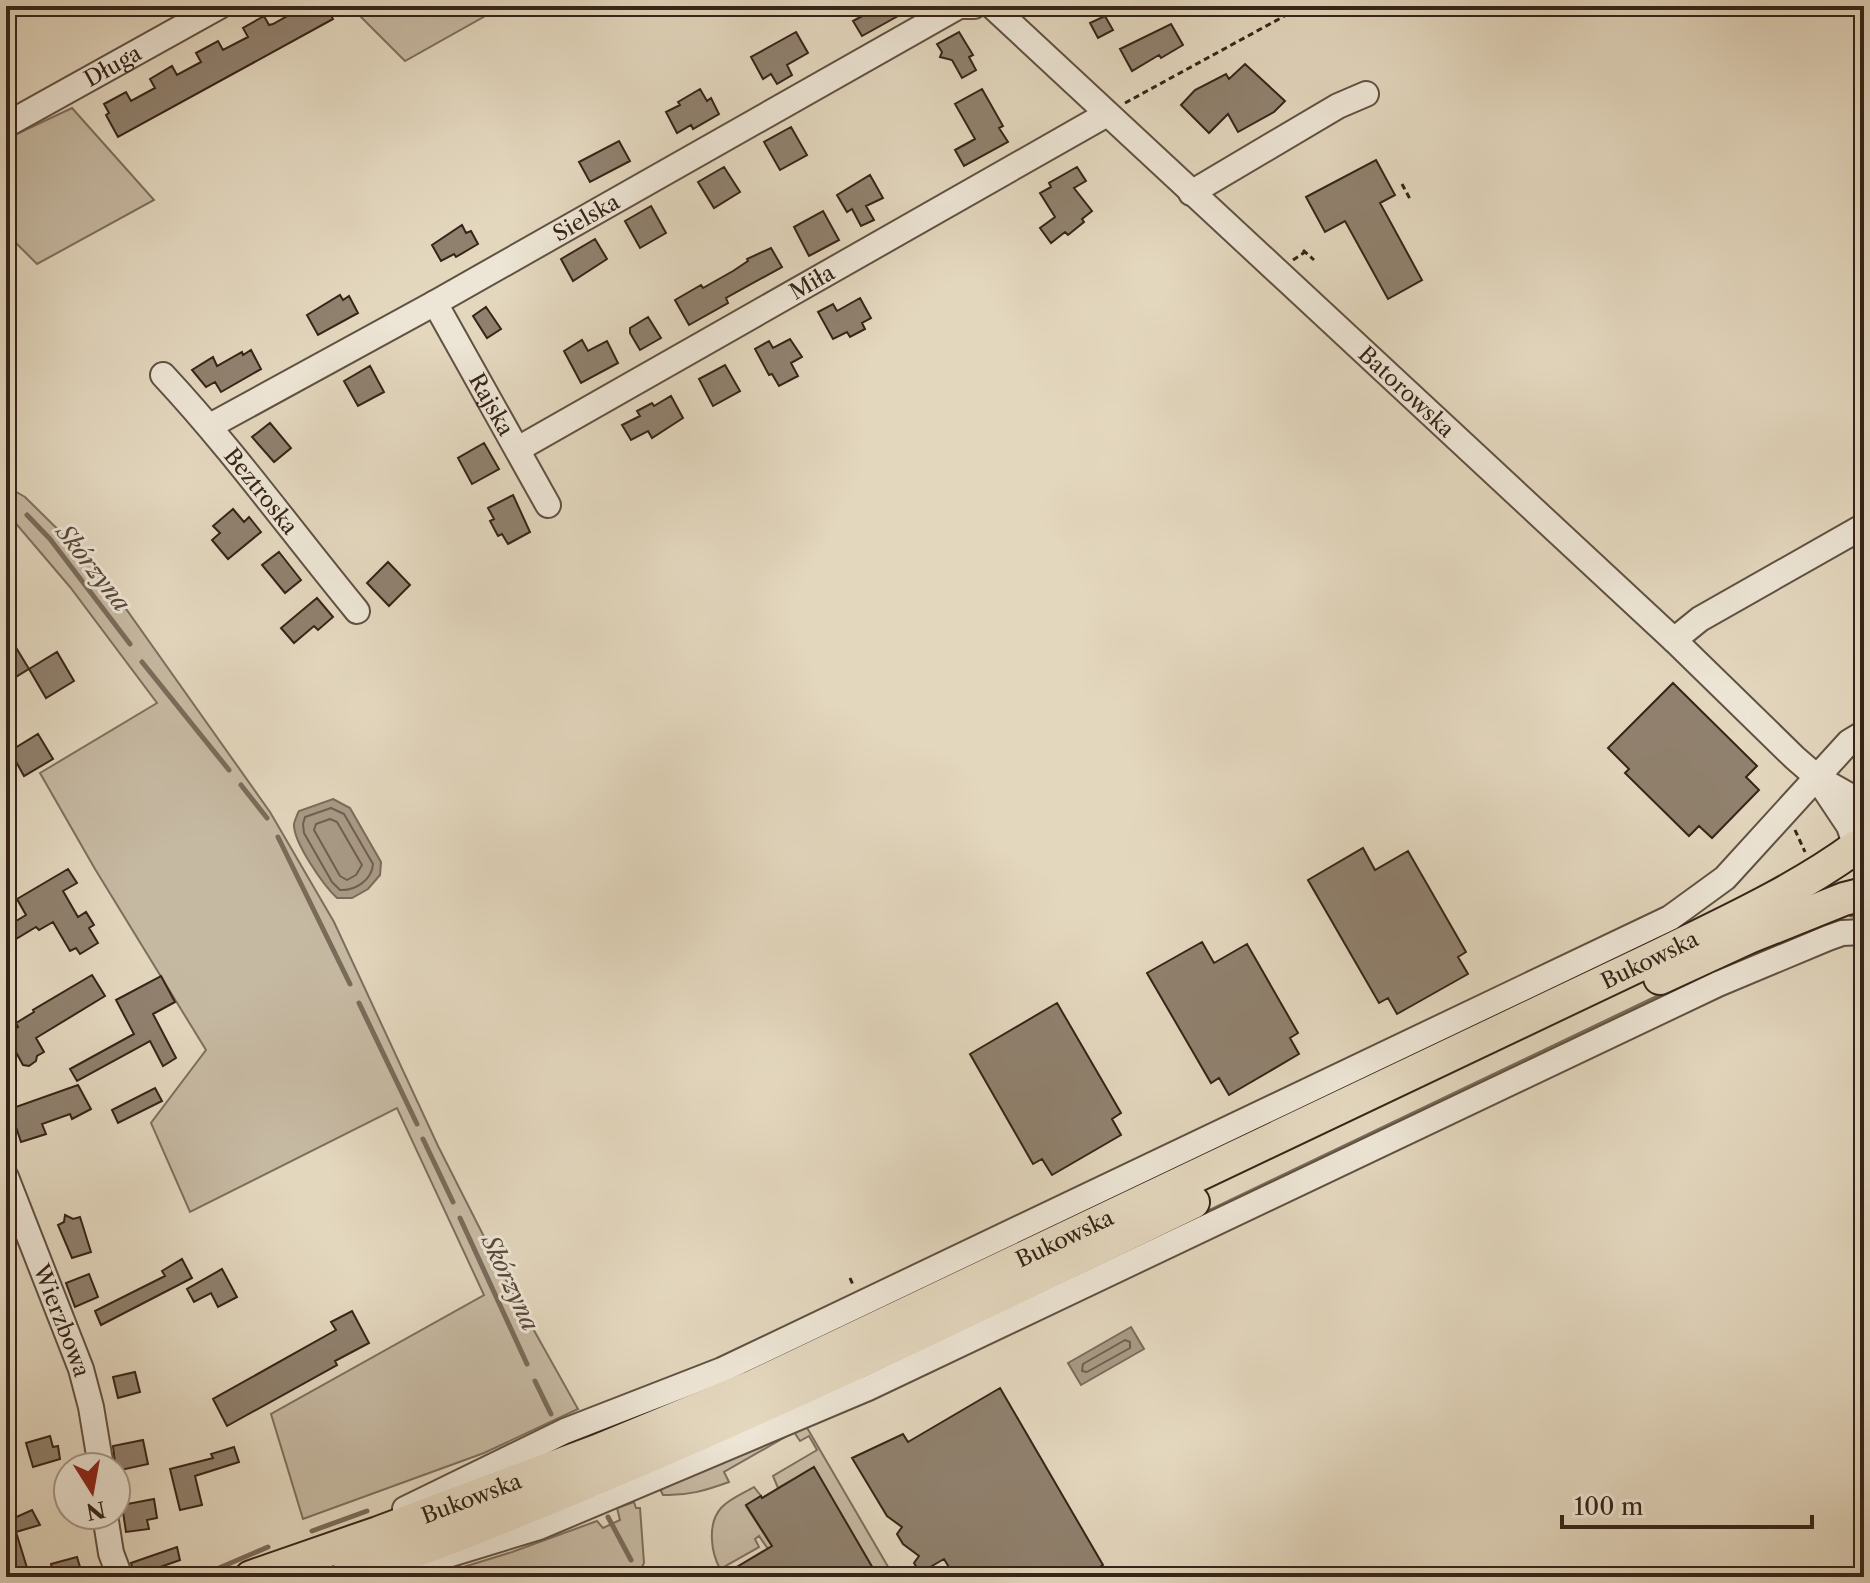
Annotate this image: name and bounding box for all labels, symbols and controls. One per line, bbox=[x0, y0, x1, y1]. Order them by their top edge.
street label: Długa bbox=[80, 39, 146, 93]
street label: Sielska bbox=[548, 188, 625, 247]
street label: Miła bbox=[785, 259, 840, 306]
street label: Batorowska bbox=[1353, 341, 1460, 443]
street label: Rajska bbox=[463, 368, 520, 441]
street label: Beztroska bbox=[218, 443, 304, 540]
water label: Skórzyna bbox=[49, 517, 136, 617]
street label: Bukowska bbox=[1597, 925, 1703, 995]
street label: Bukowska bbox=[1012, 1204, 1118, 1273]
water label: Skórzyna bbox=[475, 1228, 545, 1335]
street label: Wierzbowa bbox=[27, 1259, 96, 1380]
north arrow bbox=[52, 1451, 132, 1531]
street label: Bukowska bbox=[418, 1467, 526, 1530]
scale bar bbox=[1562, 1479, 1812, 1529]
text: 100 m bbox=[1574, 1492, 1643, 1521]
text: N bbox=[84, 1495, 108, 1525]

